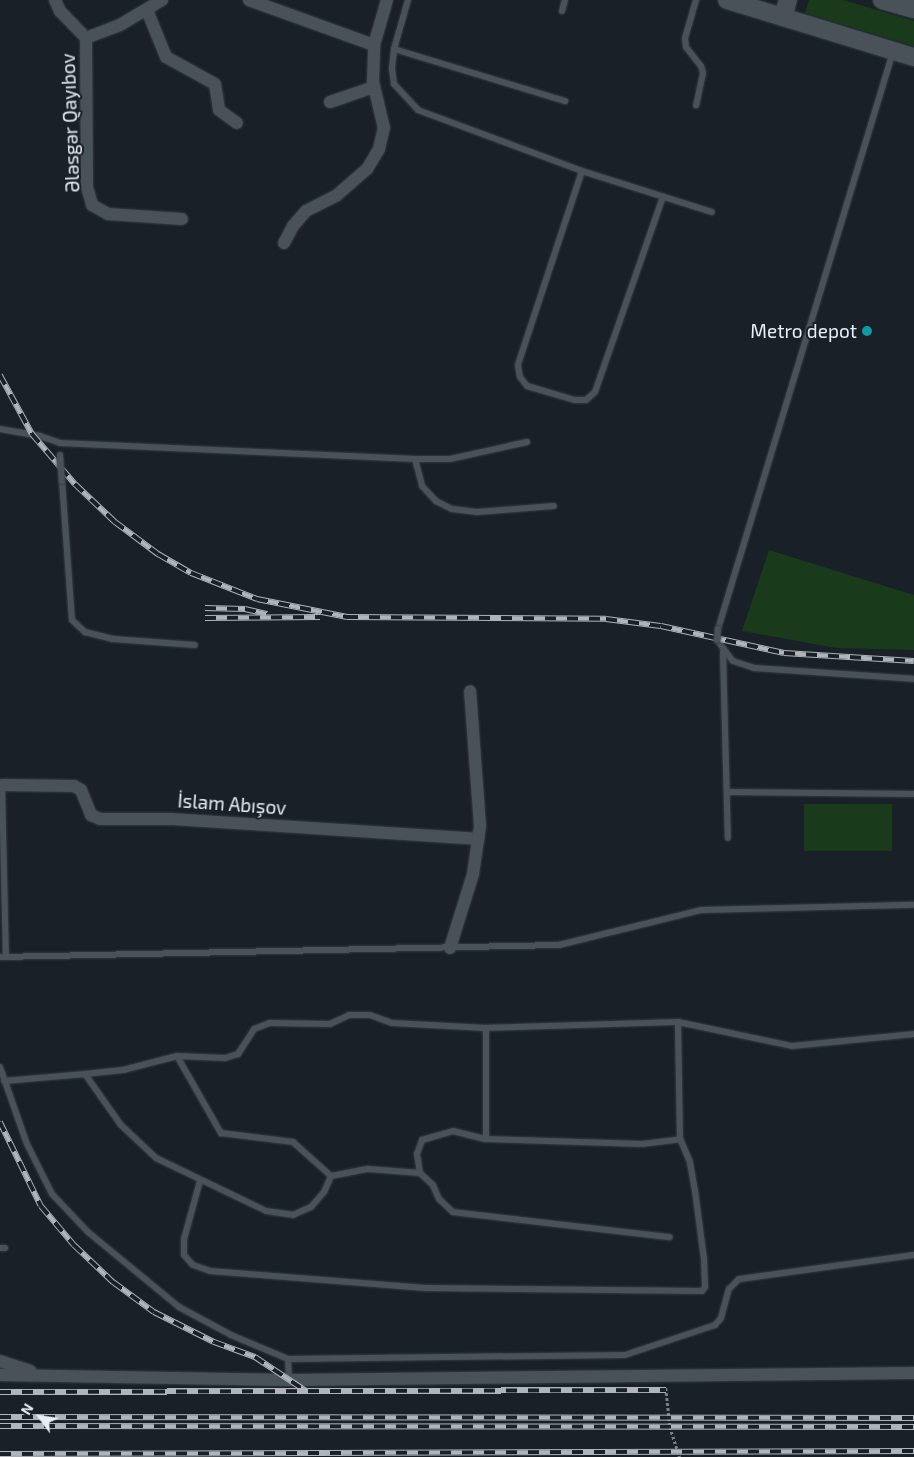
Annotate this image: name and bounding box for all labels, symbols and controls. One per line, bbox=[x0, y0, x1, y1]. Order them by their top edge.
street label: Ələsgər Qayıbov bbox=[56, 53, 84, 193]
place label: Metro depot bbox=[750, 320, 857, 342]
marker: Metro depot bbox=[861, 325, 873, 337]
street label: İslam Abışov bbox=[177, 789, 287, 819]
north arrow bbox=[15, 1392, 65, 1442]
text: N bbox=[17, 1400, 37, 1418]

